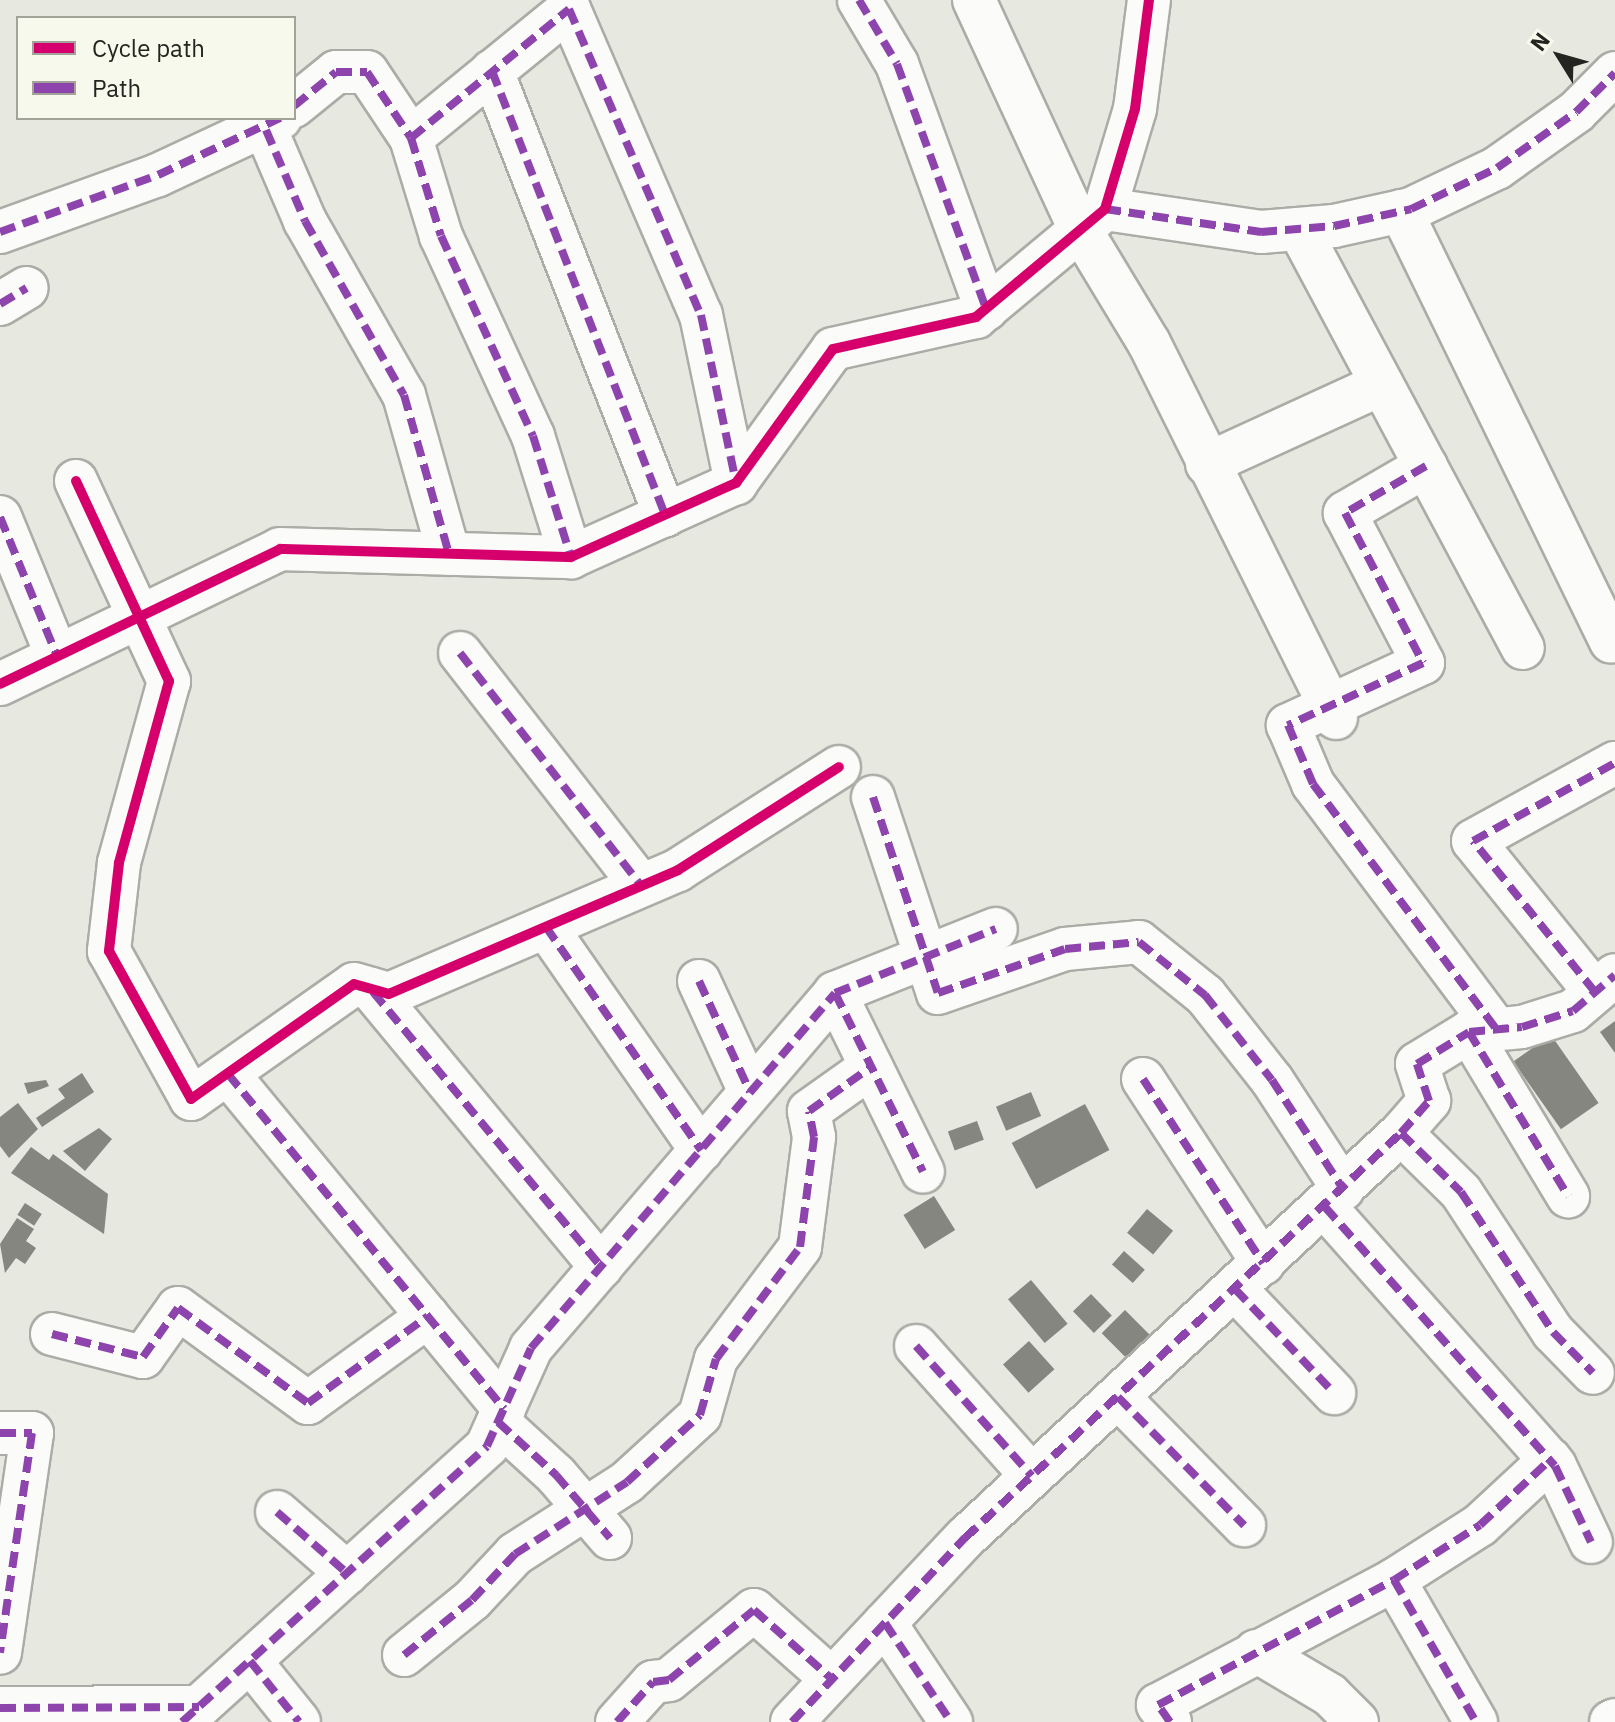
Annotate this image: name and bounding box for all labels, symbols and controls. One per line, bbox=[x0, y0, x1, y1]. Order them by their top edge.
legend bbox=[16, 16, 296, 120]
north arrow bbox=[1519, 16, 1599, 96]
text: N bbox=[1523, 26, 1556, 56]
text: Cycle path bbox=[92, 32, 205, 64]
text: Path bbox=[92, 72, 141, 104]

